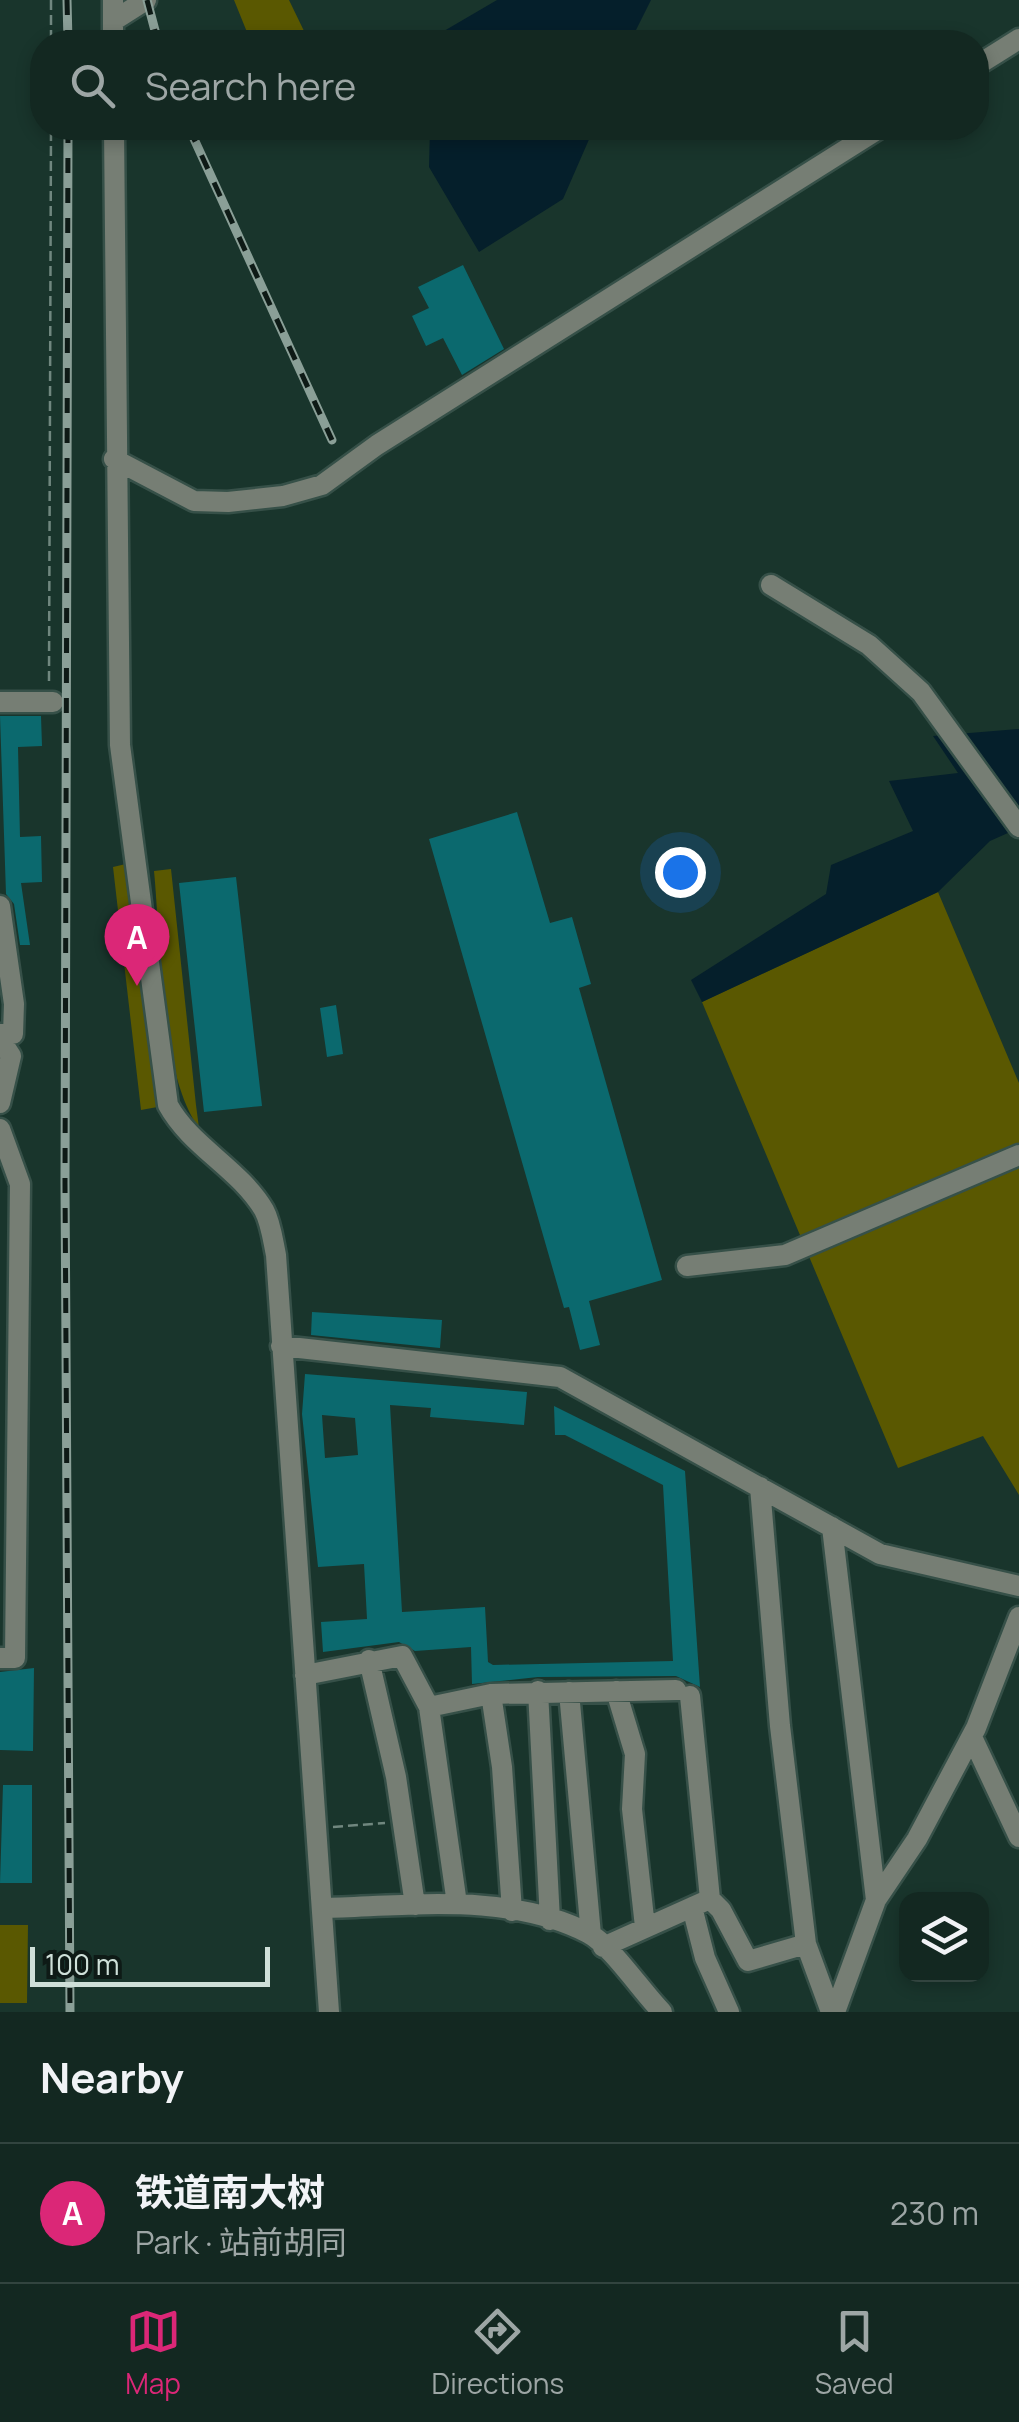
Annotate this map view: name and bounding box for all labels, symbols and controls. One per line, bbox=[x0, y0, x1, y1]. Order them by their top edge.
search box bbox=[30, 30, 989, 140]
icon: search bbox=[65, 58, 120, 113]
text: Search here bbox=[145, 59, 356, 111]
your location bbox=[655, 847, 706, 898]
pin: A bbox=[104, 904, 170, 986]
map controls bbox=[899, 1892, 989, 1982]
button: layers bbox=[899, 1892, 989, 1982]
scale bar bbox=[30, 1942, 270, 1986]
text: 100 m bbox=[45, 1945, 119, 1983]
text: Nearby bbox=[40, 2048, 184, 2106]
text: 铁道南大树 bbox=[135, 2165, 325, 2217]
text: A bbox=[62, 2191, 83, 2235]
text: 230 m bbox=[890, 2191, 979, 2235]
text: Park · 站前胡同 bbox=[135, 2220, 347, 2264]
tab: Map bbox=[125, 2304, 181, 2402]
tab: Directions bbox=[432, 2304, 564, 2402]
tab: Saved bbox=[815, 2304, 894, 2402]

